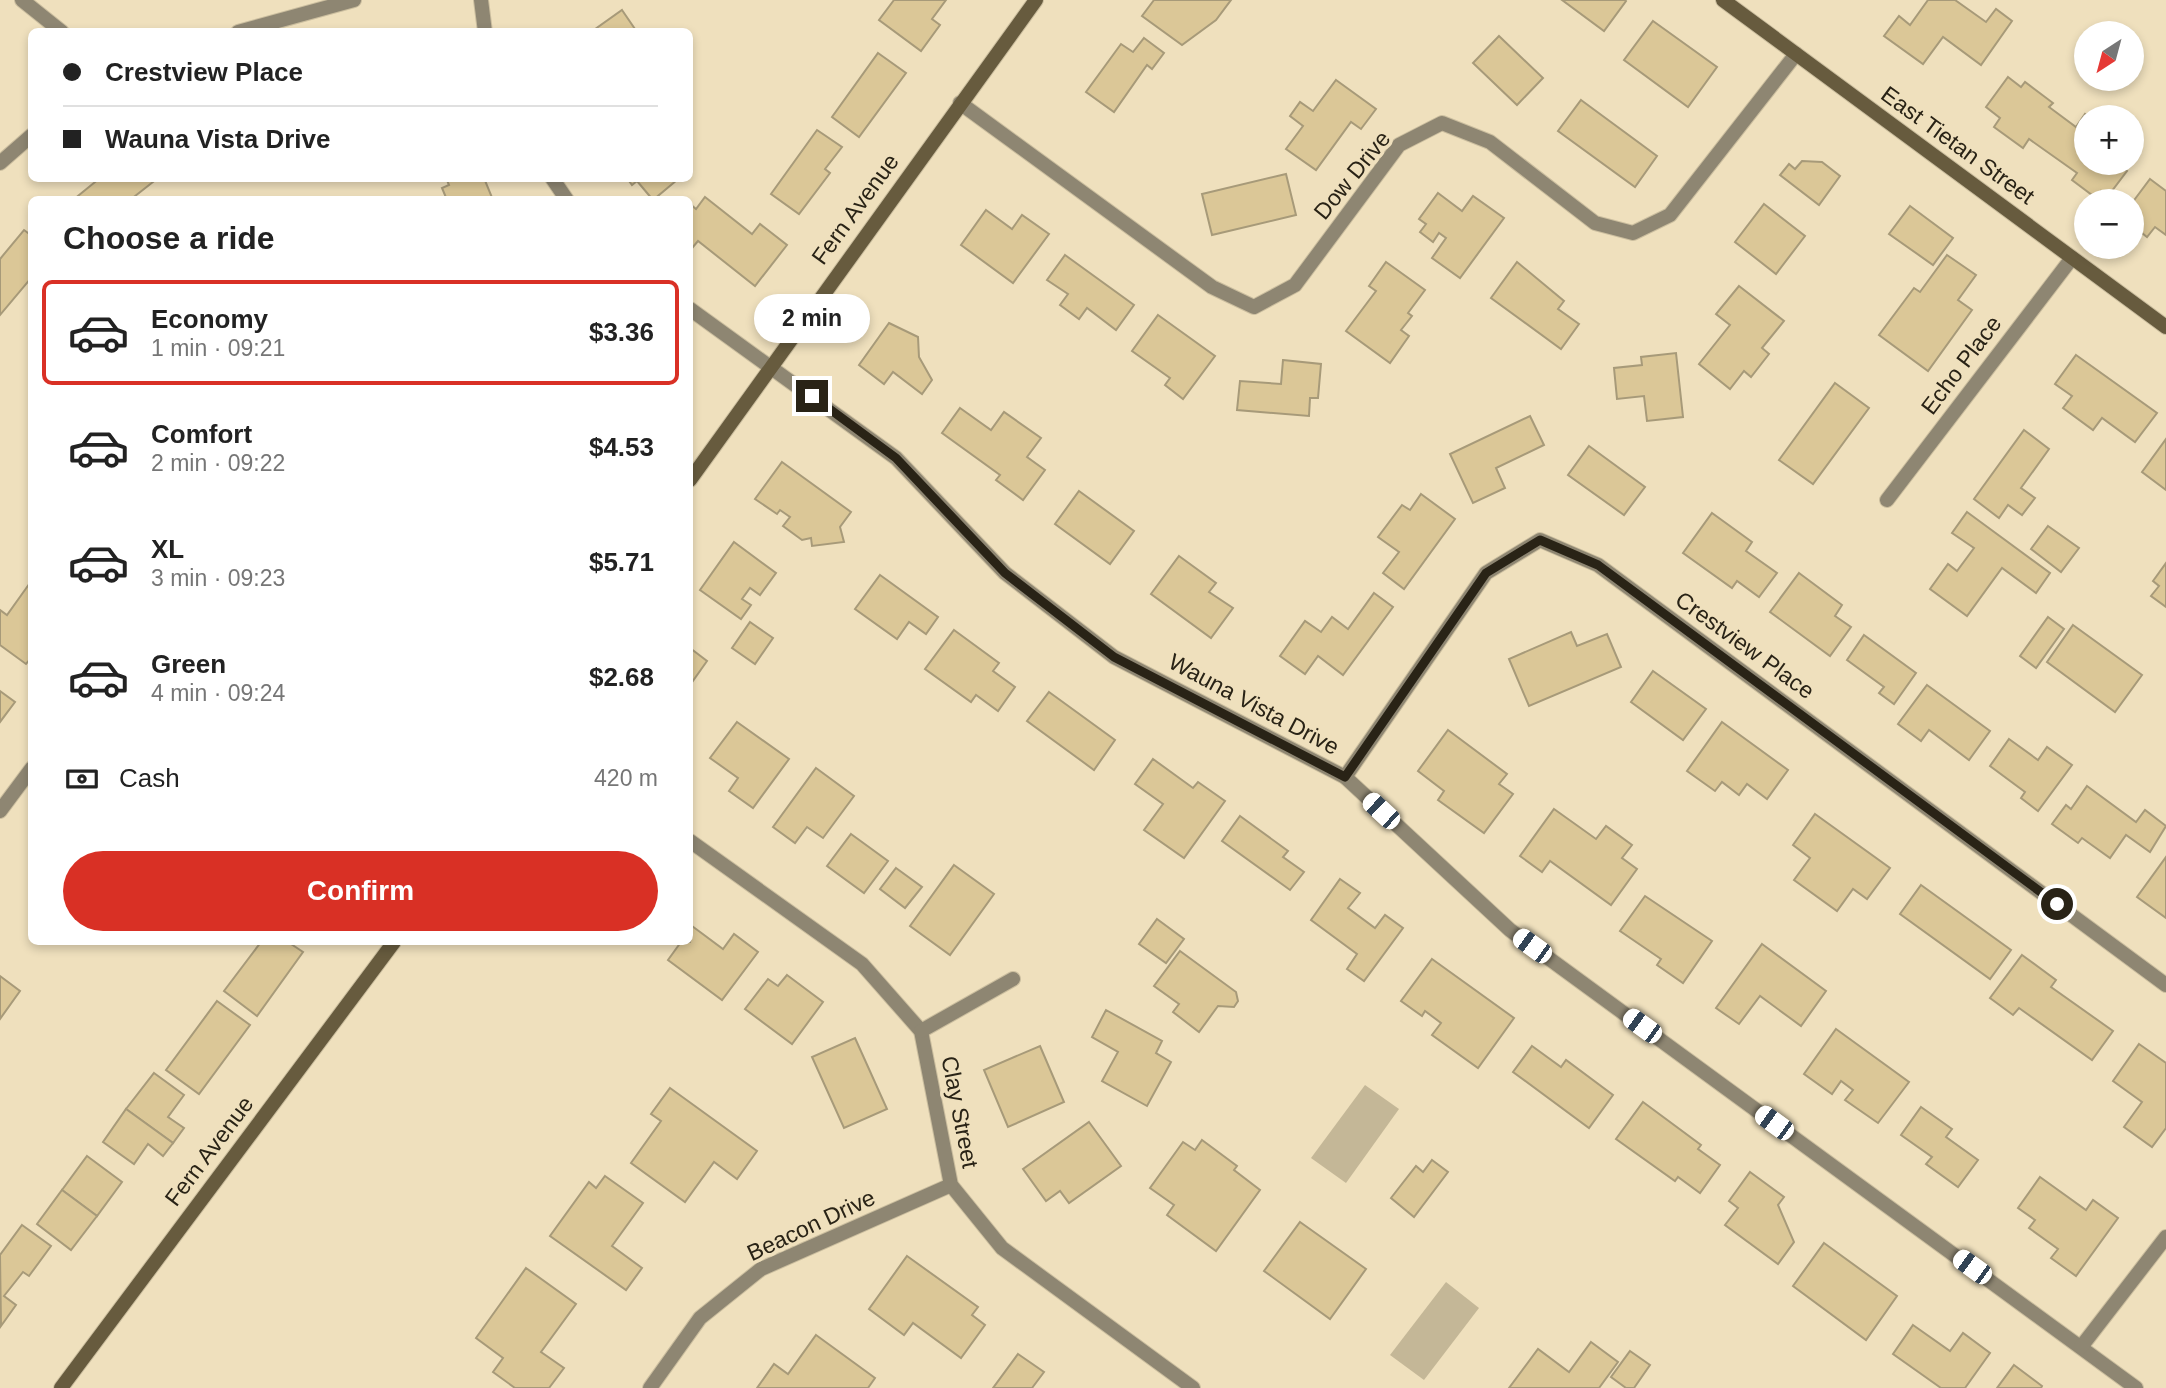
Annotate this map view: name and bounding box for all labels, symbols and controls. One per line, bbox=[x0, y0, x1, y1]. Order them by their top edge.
north arrow bbox=[2074, 21, 2144, 91]
map controls bbox=[2074, 21, 2144, 259]
text: Crestview Place bbox=[105, 57, 303, 87]
street label: East Tietan Street bbox=[1876, 81, 2040, 210]
button: + bbox=[2074, 105, 2144, 175]
text: Wauna Vista Drive bbox=[105, 124, 330, 154]
street label: Dow Drive bbox=[1309, 126, 1395, 224]
street label: Fern Avenue bbox=[806, 149, 904, 269]
button: − bbox=[2074, 189, 2144, 259]
text: Choose a ride bbox=[63, 220, 275, 256]
callout: 2 min bbox=[754, 294, 870, 344]
icon: car bbox=[67, 301, 130, 364]
text: Economy bbox=[151, 304, 268, 334]
text: 2 min bbox=[782, 305, 842, 331]
street label: Echo Place bbox=[1916, 311, 2006, 419]
text: $3.36 bbox=[589, 317, 654, 347]
text: 1 min · 09:21 bbox=[151, 335, 285, 361]
route end bbox=[796, 380, 828, 412]
icon: car bbox=[67, 416, 130, 479]
text: Comfort bbox=[151, 419, 252, 449]
text: $4.53 bbox=[589, 432, 654, 462]
text: 2 min · 09:22 bbox=[151, 450, 285, 476]
icon: car bbox=[67, 531, 130, 594]
text: XL bbox=[151, 534, 184, 564]
text: $5.71 bbox=[589, 547, 654, 577]
text: 3 min · 09:23 bbox=[151, 565, 285, 591]
street label: Crestview Place bbox=[1671, 586, 1819, 704]
icon: car bbox=[67, 646, 130, 709]
street label: Wauna Vista Drive bbox=[1164, 648, 1344, 760]
text: Green bbox=[151, 649, 226, 679]
text: $2.68 bbox=[589, 662, 654, 692]
text: 4 min · 09:24 bbox=[151, 680, 285, 706]
icon: cash bbox=[63, 760, 101, 798]
text: Cash bbox=[119, 763, 180, 793]
text: 420 m bbox=[594, 765, 658, 791]
car bbox=[1359, 789, 1404, 833]
button: Confirm bbox=[63, 851, 658, 931]
route start bbox=[2041, 888, 2073, 920]
car bbox=[1509, 925, 1556, 967]
car bbox=[1619, 1005, 1666, 1047]
street label: Clay Street bbox=[936, 1054, 984, 1171]
street label: Fern Avenue bbox=[159, 1091, 259, 1211]
car bbox=[1751, 1102, 1798, 1144]
street label: Beacon Drive bbox=[743, 1184, 879, 1266]
car bbox=[1949, 1246, 1996, 1288]

